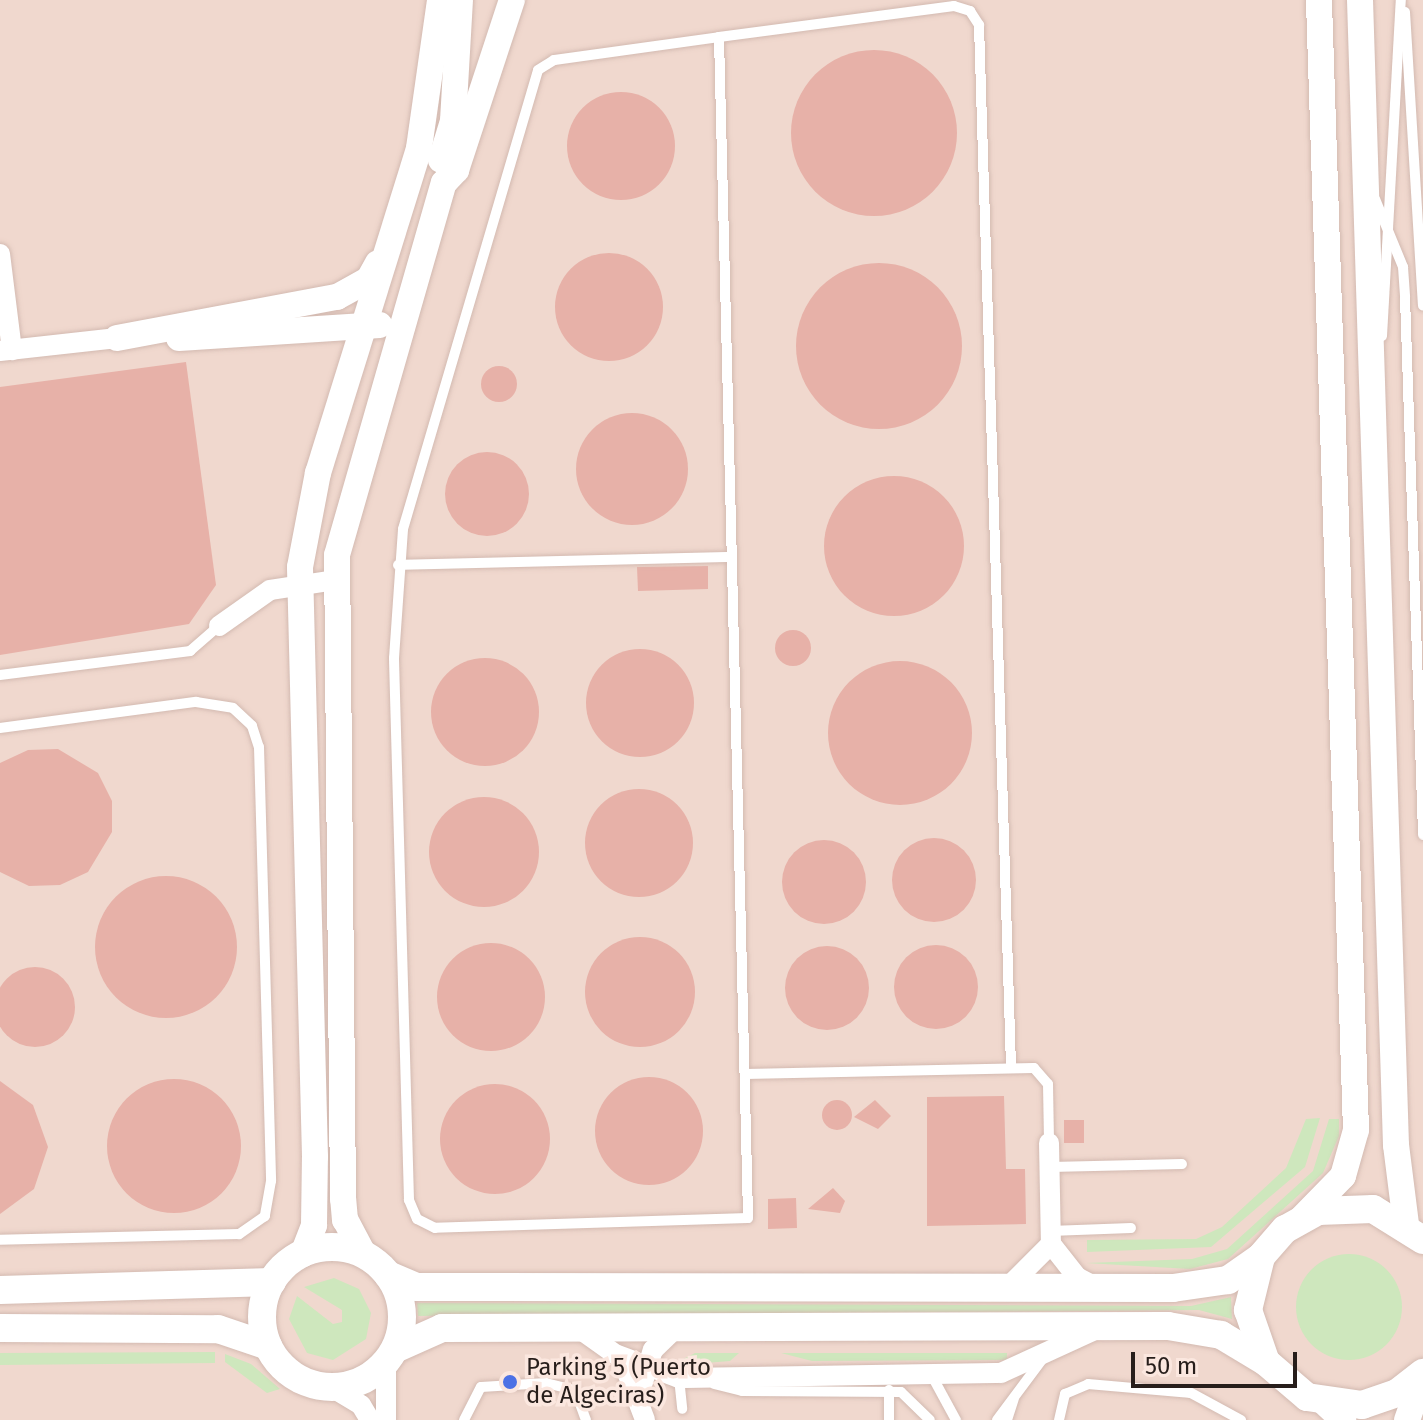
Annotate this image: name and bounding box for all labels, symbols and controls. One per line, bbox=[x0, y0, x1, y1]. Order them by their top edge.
scale bar bbox=[1135, 1336, 1301, 1386]
text: 50 m bbox=[1145, 1352, 1197, 1380]
place label: Parking 5 (Puerto de Algeciras) bbox=[526, 1354, 711, 1410]
marker: Parking 5 (Puerto de Algeciras) bbox=[501, 1373, 519, 1391]

